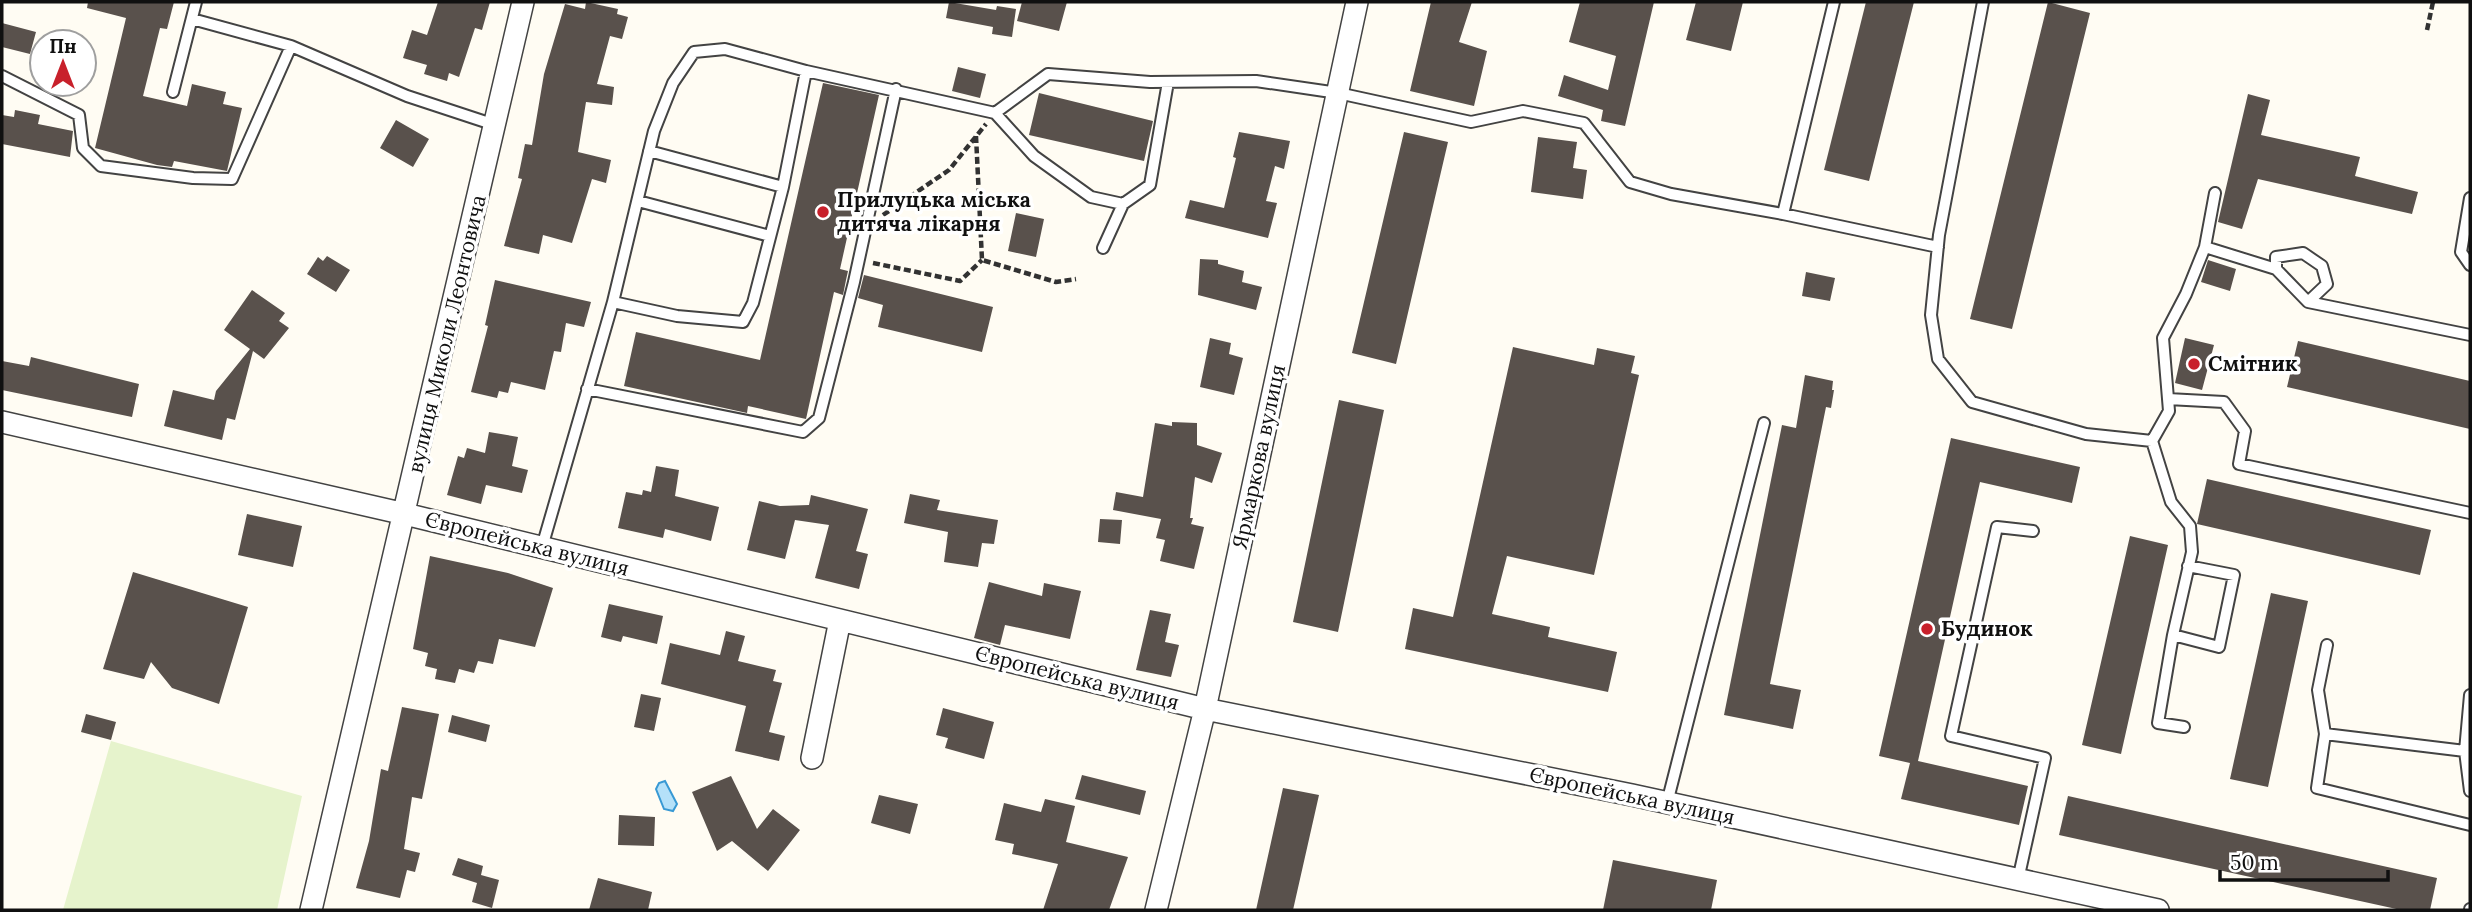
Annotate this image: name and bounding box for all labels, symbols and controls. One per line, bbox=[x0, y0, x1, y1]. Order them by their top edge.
north arrow bbox=[28, 28, 98, 98]
text: Пн bbox=[49, 34, 77, 58]
place label: Прилуцька міська дитяча лікарня bbox=[837, 186, 1031, 237]
street label: вулиця Миколи Леонтовича bbox=[401, 192, 492, 476]
marker: Прилуцька міська дитяча лікарня bbox=[815, 204, 831, 220]
place label: Смітник bbox=[2208, 350, 2298, 377]
marker: Смітник bbox=[2186, 356, 2202, 372]
street label: Ярмаркова вулиця bbox=[1226, 362, 1291, 552]
street label: Європейська вулиця bbox=[422, 505, 632, 582]
place label: Будинок bbox=[1941, 615, 2033, 642]
marker: Будинок bbox=[1919, 621, 1935, 637]
street label: Європейська вулиця bbox=[972, 639, 1182, 716]
street label: Європейська вулиця bbox=[1527, 761, 1737, 830]
scale bar bbox=[2220, 838, 2388, 882]
text: 50 m bbox=[2230, 849, 2279, 876]

